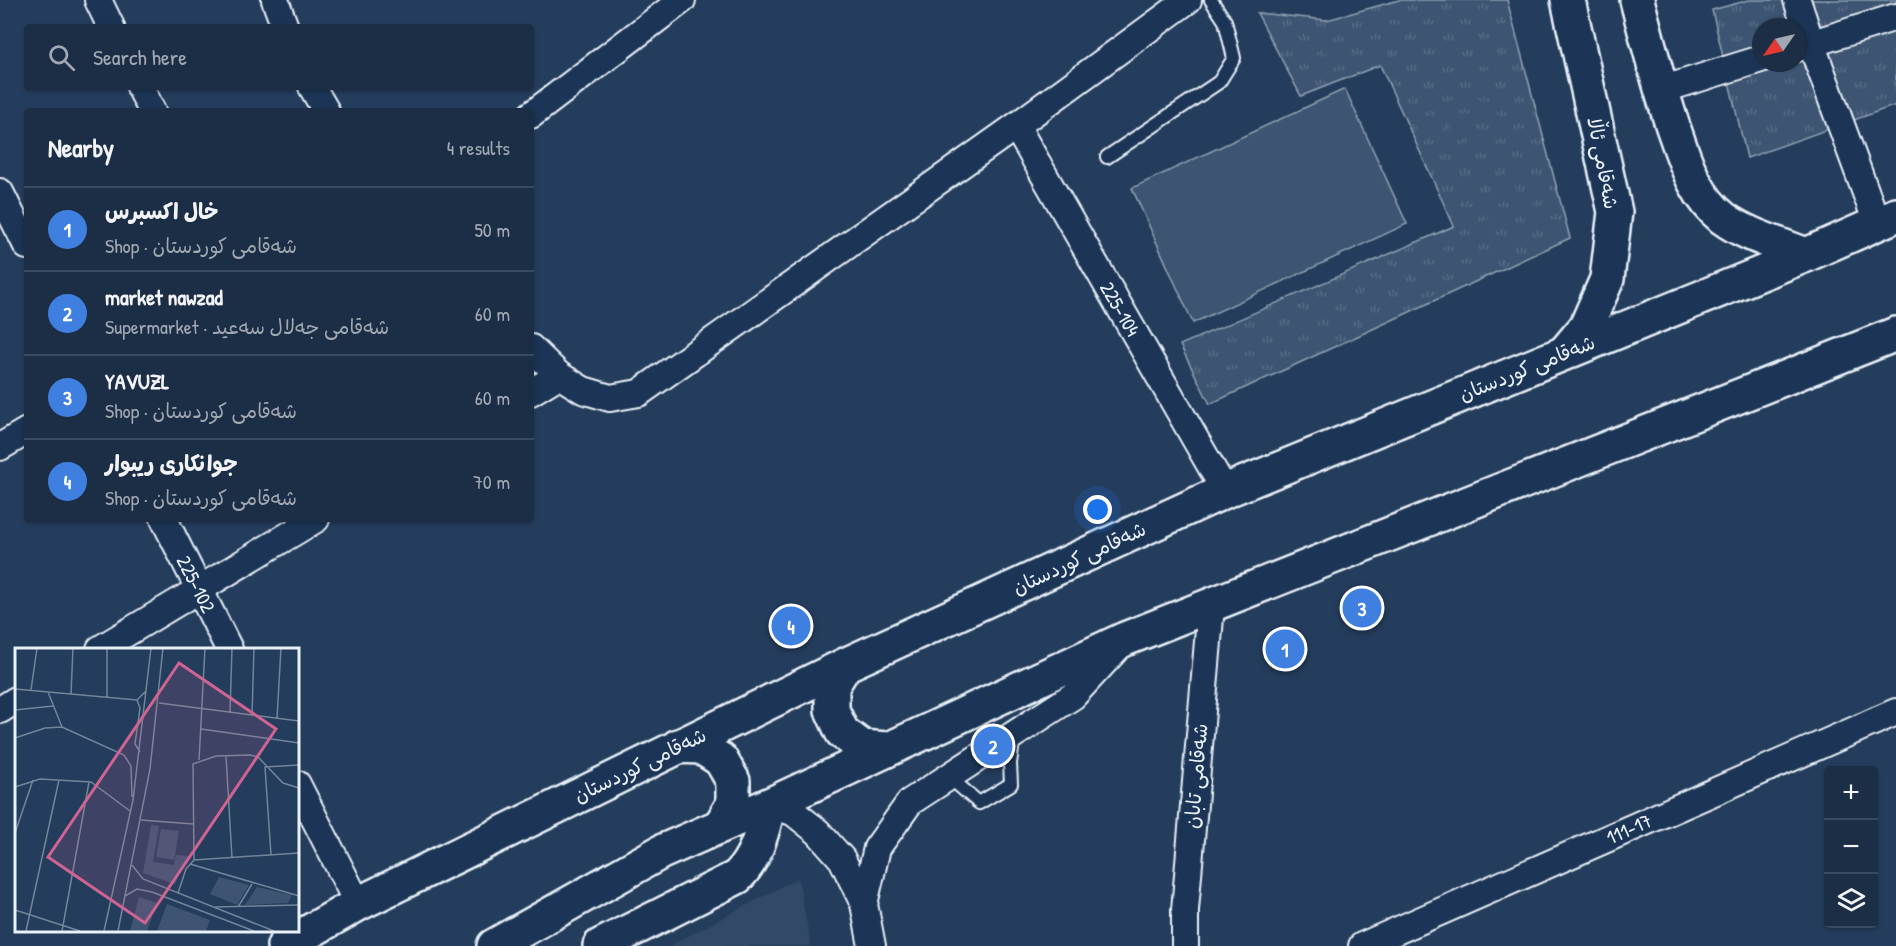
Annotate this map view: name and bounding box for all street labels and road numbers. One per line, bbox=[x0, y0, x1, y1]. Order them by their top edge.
street label: شه‌قامی ئاڵا bbox=[1581, 114, 1627, 211]
street label: 225-104 bbox=[1094, 276, 1147, 341]
street label: شەقامی کوردستان bbox=[1455, 328, 1599, 408]
street label: شەقامی کوردستان bbox=[1008, 515, 1150, 601]
street label: 225-102 bbox=[171, 551, 223, 618]
street label: شەقامی کوردستان bbox=[569, 721, 711, 809]
street label: شەقامی تابان bbox=[1177, 722, 1214, 830]
street label: 111-17 bbox=[1602, 807, 1656, 850]

